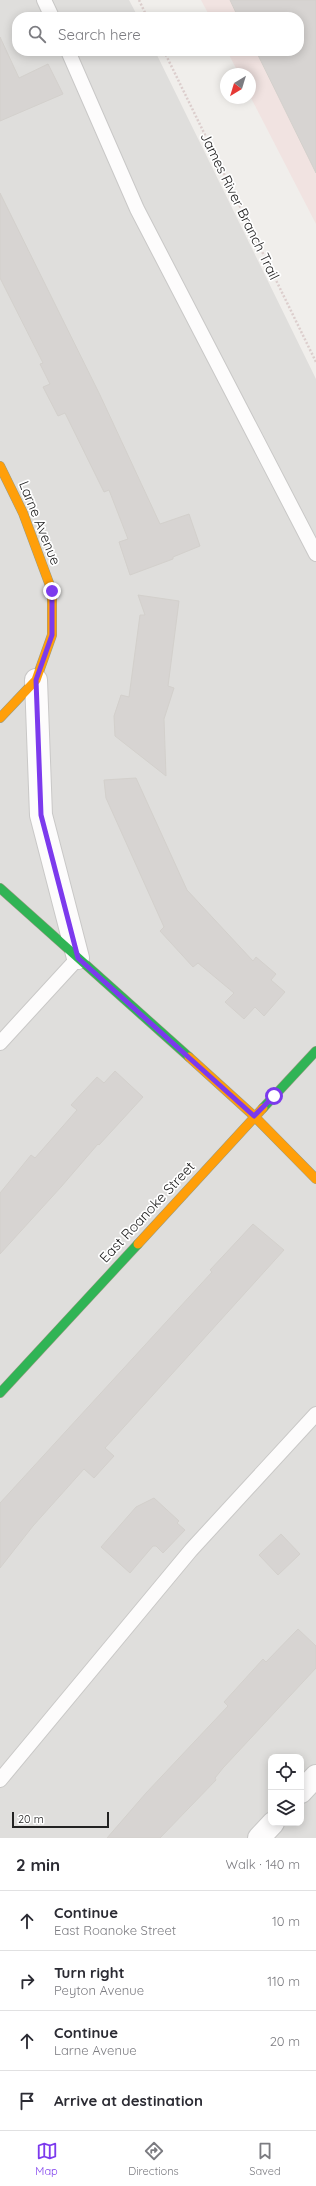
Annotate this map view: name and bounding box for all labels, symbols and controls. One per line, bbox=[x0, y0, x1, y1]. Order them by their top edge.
search box bbox=[12, 12, 304, 56]
icon: search bbox=[26, 23, 48, 45]
text: Search here bbox=[58, 25, 141, 44]
north arrow bbox=[220, 68, 256, 104]
street label: James River Branch Trail bbox=[196, 129, 284, 283]
street label: Larne Avenue bbox=[15, 478, 65, 568]
route end bbox=[43, 582, 61, 600]
route start bbox=[265, 1087, 283, 1105]
street label: East Roanoke Street bbox=[96, 1158, 199, 1266]
map controls bbox=[268, 1754, 304, 1826]
button: locate bbox=[268, 1754, 304, 1790]
button: layers bbox=[268, 1790, 304, 1826]
scale bar bbox=[12, 1810, 109, 1829]
text: 20 m bbox=[18, 1812, 44, 1826]
text: 2 min bbox=[16, 1854, 60, 1875]
text: Walk · 140 m bbox=[225, 1856, 300, 1872]
text: Continue bbox=[54, 1903, 118, 1922]
icon: ahead bbox=[16, 1910, 38, 1932]
text: 10 m bbox=[272, 1913, 300, 1929]
text: East Roanoke Street bbox=[54, 1922, 176, 1938]
text: Turn right bbox=[54, 1963, 125, 1982]
icon: right bbox=[16, 1970, 38, 1992]
text: 110 m bbox=[267, 1973, 300, 1989]
text: Peyton Avenue bbox=[54, 1982, 144, 1998]
text: Continue bbox=[54, 2023, 118, 2042]
icon: ahead bbox=[16, 2030, 38, 2052]
text: 20 m bbox=[270, 2033, 300, 2049]
text: Larne Avenue bbox=[54, 2042, 137, 2058]
icon: arrive bbox=[16, 2090, 38, 2112]
text: Arrive at destination bbox=[54, 2091, 203, 2110]
tab: Map bbox=[35, 2140, 58, 2178]
tab: Directions bbox=[128, 2140, 179, 2178]
tab: Saved bbox=[249, 2140, 281, 2178]

